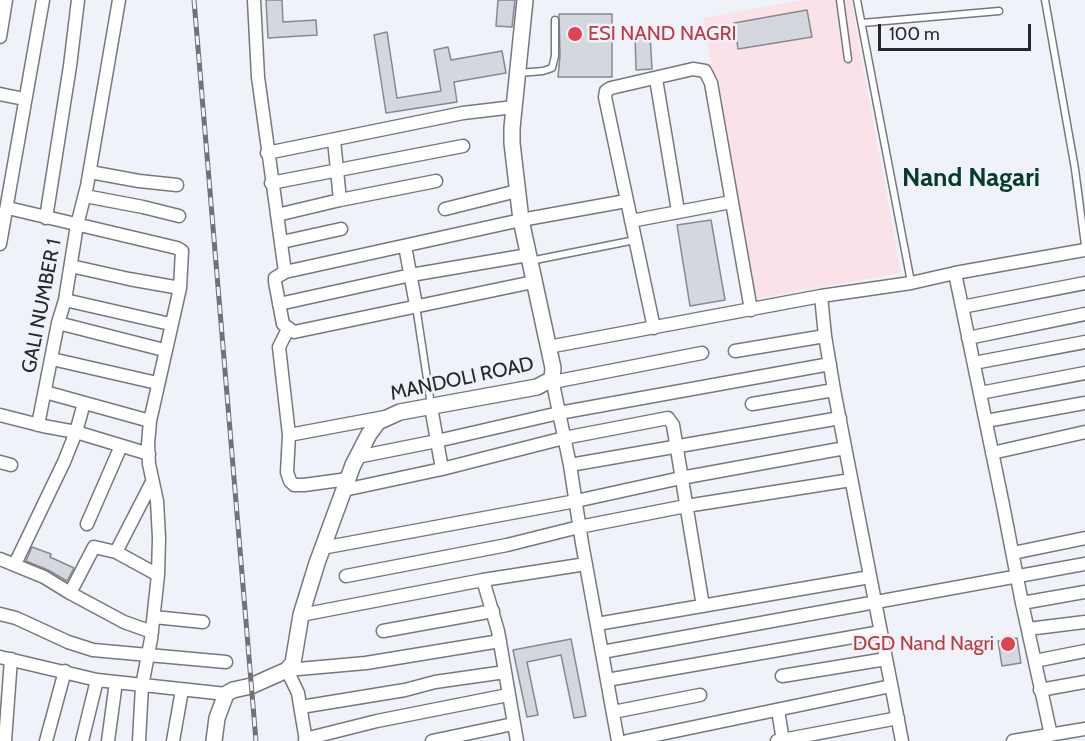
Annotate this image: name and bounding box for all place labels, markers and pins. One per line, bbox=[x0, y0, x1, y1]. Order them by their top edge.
place label: ESI NAND NAGRI bbox=[588, 22, 737, 46]
marker: ESI NAND NAGRI bbox=[566, 25, 584, 43]
place label: DGD Nand Nagri bbox=[853, 632, 994, 656]
marker: DGD Nand Nagri bbox=[999, 635, 1017, 653]

